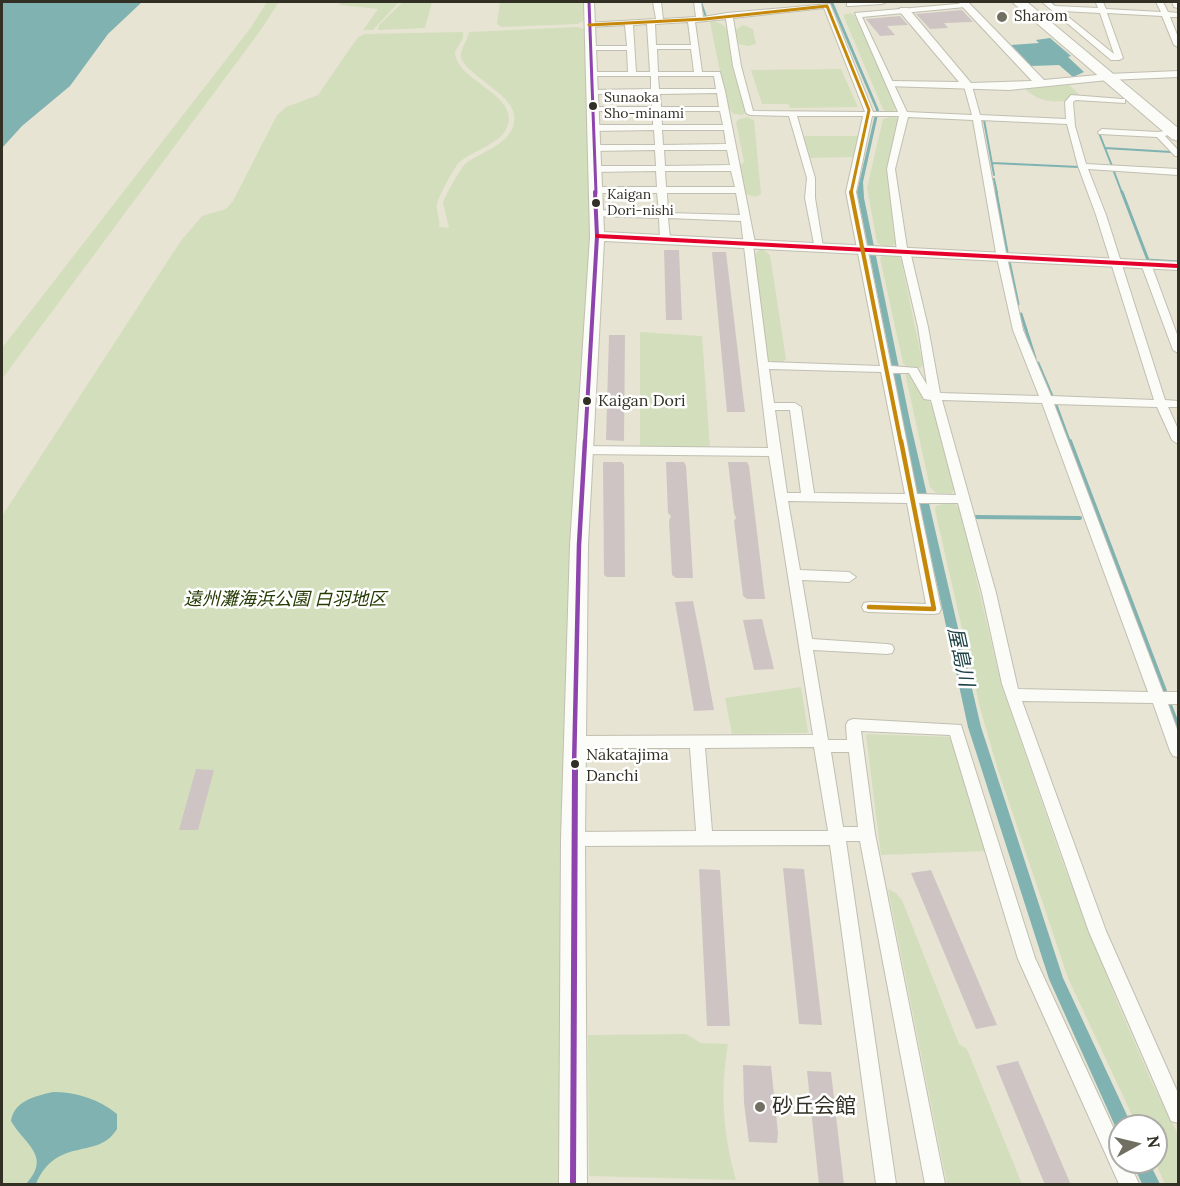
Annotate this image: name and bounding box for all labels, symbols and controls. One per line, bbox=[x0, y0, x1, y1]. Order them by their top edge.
place label: Sharom bbox=[1014, 8, 1068, 26]
marker: Sharom bbox=[995, 10, 1009, 24]
place label: Sunaoka Sho-minami bbox=[604, 90, 684, 122]
marker: Sunaoka Sho-minami bbox=[587, 100, 599, 112]
place label: Kaigan Dori-nishi bbox=[607, 187, 674, 220]
marker: Kaigan Dori-nishi bbox=[590, 197, 602, 209]
place label: Kaigan Dori bbox=[598, 391, 685, 411]
marker: Kaigan Dori bbox=[581, 395, 593, 407]
park label: 遠州灘海浜公園 白羽地区 bbox=[184, 589, 386, 611]
water label: 屋島川 bbox=[942, 625, 978, 689]
place label: Nakatajima Danchi bbox=[586, 745, 669, 783]
marker: Nakatajima Danchi bbox=[569, 758, 581, 770]
place label: 砂丘会館 bbox=[772, 1094, 856, 1120]
marker: 砂丘会館 bbox=[753, 1100, 767, 1114]
north arrow bbox=[1108, 1114, 1168, 1174]
text: N bbox=[1143, 1134, 1165, 1149]

